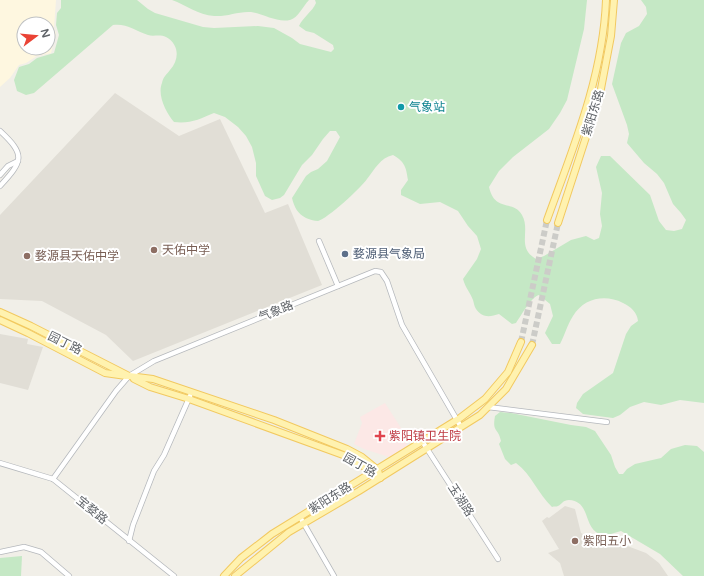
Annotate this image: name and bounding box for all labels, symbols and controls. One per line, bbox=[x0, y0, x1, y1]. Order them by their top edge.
north arrow bbox=[16, 16, 56, 56]
text: N bbox=[38, 27, 53, 39]
street label: 紫阳东路 bbox=[579, 88, 607, 138]
place label: 气象站 bbox=[409, 100, 445, 114]
marker: 气象站 bbox=[396, 102, 406, 112]
place label: 天佑中学 bbox=[162, 243, 210, 257]
marker: 天佑中学 bbox=[149, 245, 159, 255]
place label: 婺源县气象局 bbox=[353, 247, 425, 261]
place label: 婺源县天佑中学 bbox=[35, 249, 119, 263]
marker: 婺源县气象局 bbox=[340, 249, 350, 259]
marker: 婺源县天佑中学 bbox=[22, 251, 32, 261]
street label: 气象路 bbox=[257, 298, 295, 324]
street label: 园丁路 bbox=[46, 329, 84, 357]
place label: 紫阳镇卫生院 bbox=[389, 429, 461, 443]
marker: 紫阳镇卫生院 bbox=[374, 430, 386, 442]
street label: 园丁路 bbox=[341, 450, 379, 480]
street label: 紫阳东路 bbox=[306, 479, 354, 517]
street label: 玉湖路 bbox=[445, 481, 477, 519]
street label: 宝婺路 bbox=[74, 493, 110, 527]
place label: 紫阳五小 bbox=[583, 534, 631, 548]
marker: 紫阳五小 bbox=[570, 536, 580, 546]

